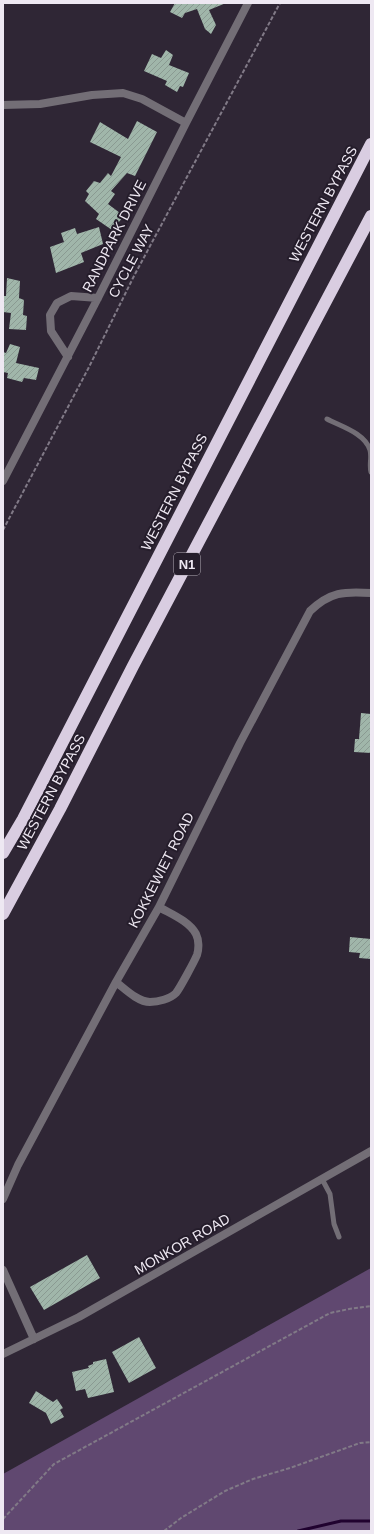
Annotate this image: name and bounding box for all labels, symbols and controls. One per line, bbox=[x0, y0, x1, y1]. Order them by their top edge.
street label: WESTERN BYPASS bbox=[286, 143, 360, 265]
street label: RANDPARK DRIVE bbox=[79, 177, 149, 295]
street label: CYCLE WAY bbox=[105, 221, 157, 300]
street label: WESTERN BYPASS bbox=[138, 431, 210, 553]
road number: N1 bbox=[174, 553, 200, 575]
street label: WESTERN BYPASS bbox=[14, 731, 88, 853]
street label: KOKKEWIET ROAD bbox=[125, 810, 197, 930]
street label: MONKOR ROAD bbox=[132, 1210, 232, 1278]

